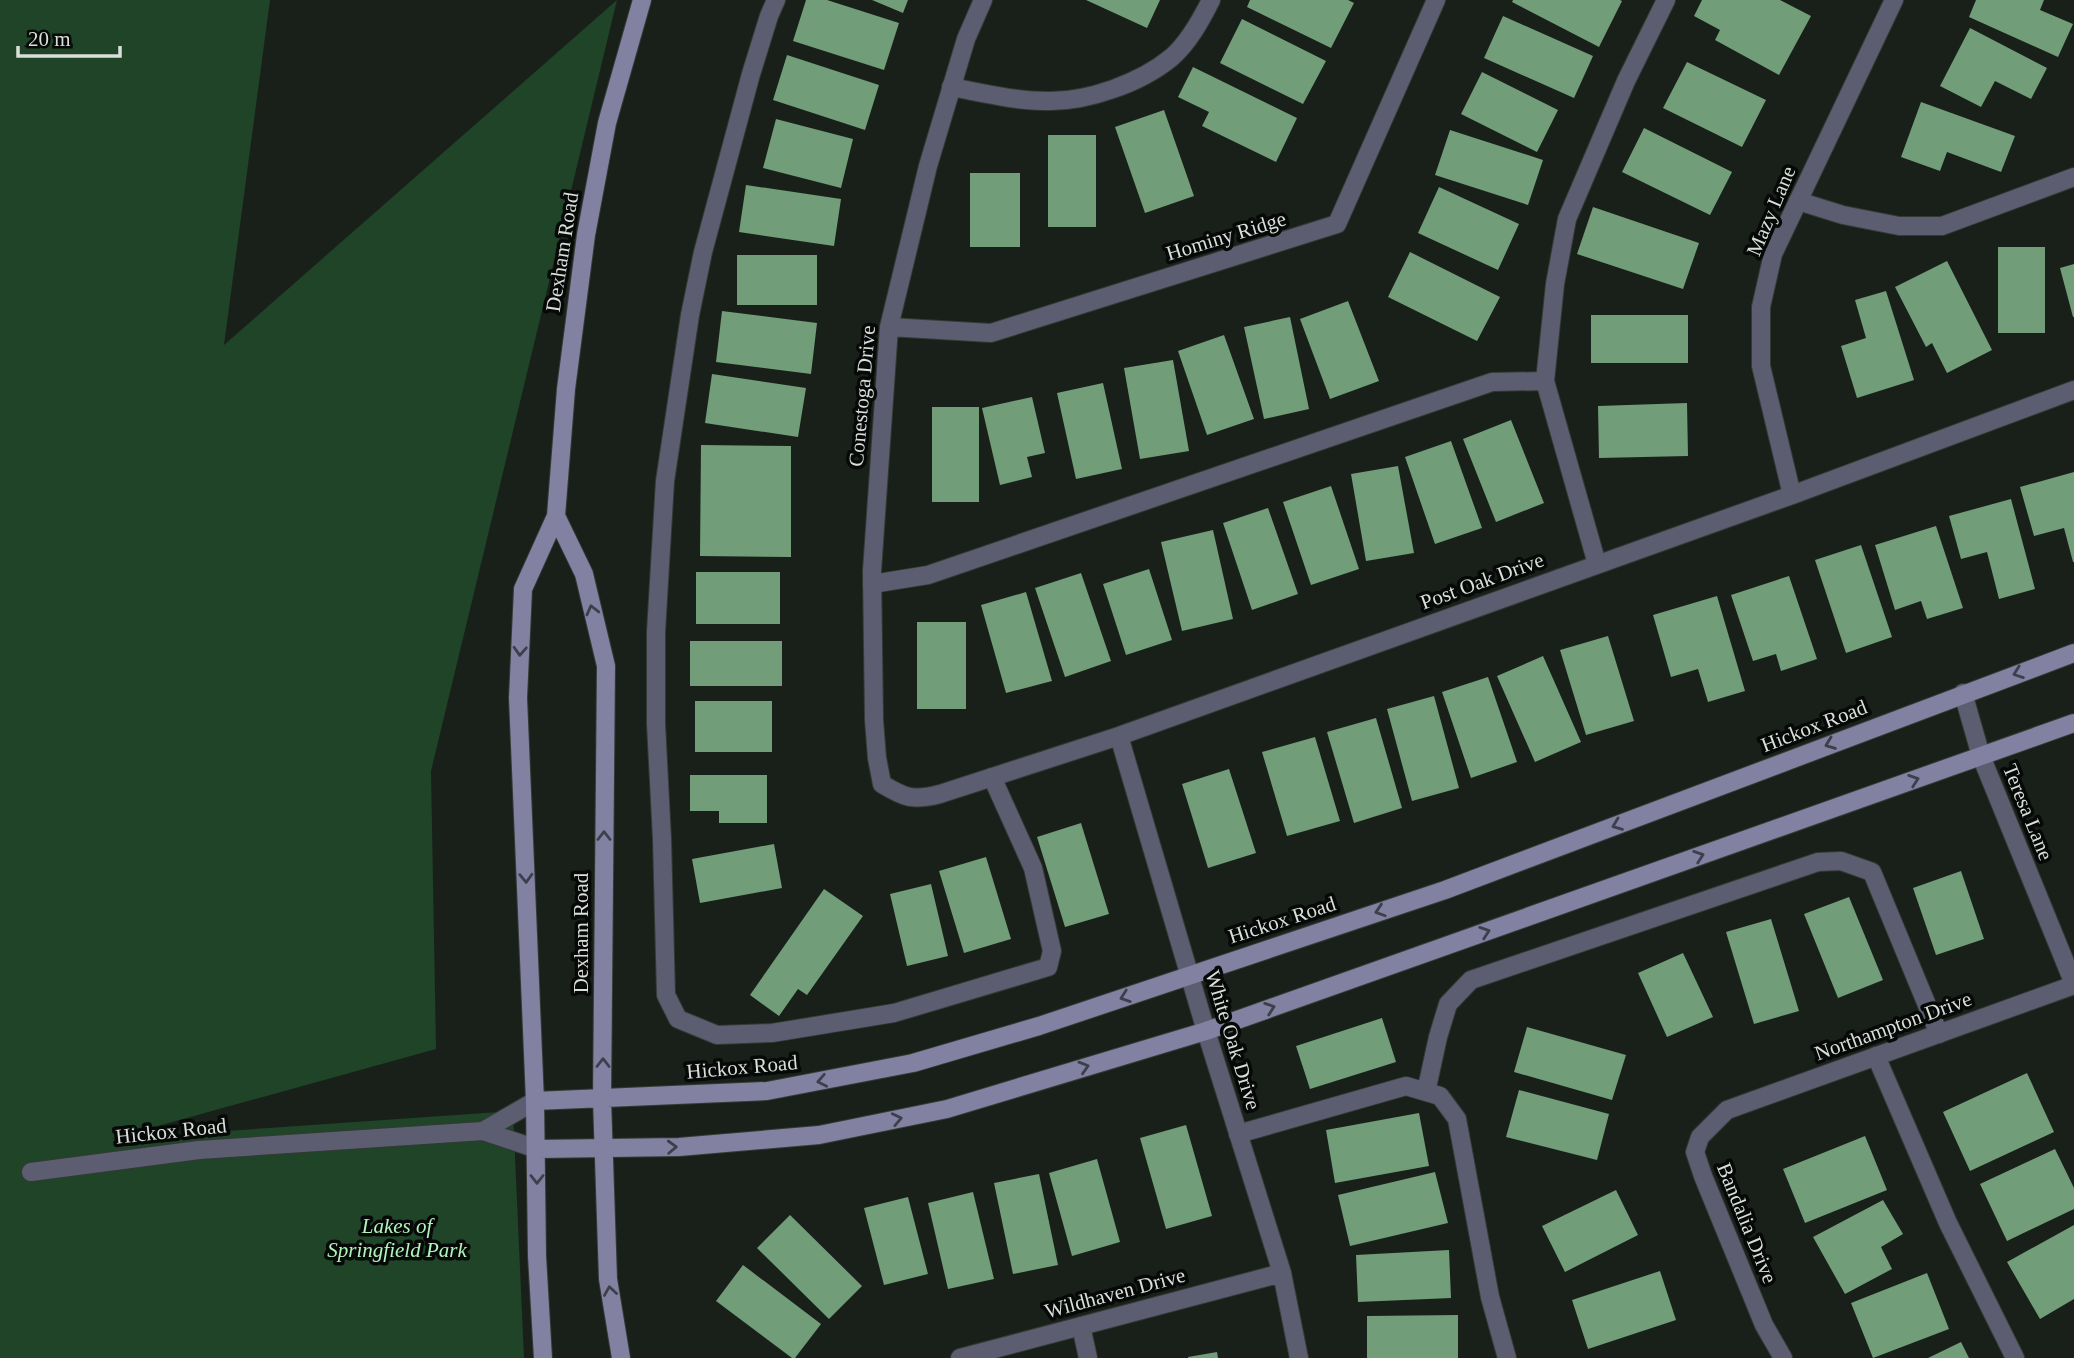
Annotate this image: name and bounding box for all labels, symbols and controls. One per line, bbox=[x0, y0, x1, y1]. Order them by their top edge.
scale bar bbox=[18, 14, 119, 58]
text: 20 m bbox=[28, 27, 71, 51]
street label: Mazy Lane bbox=[1741, 163, 1801, 259]
street label: Dexham Road bbox=[541, 190, 583, 314]
street label: Hominy Ridge bbox=[1163, 206, 1289, 266]
street label: Conestoga Drive bbox=[844, 324, 880, 468]
street label: Post Oak Drive bbox=[1417, 548, 1547, 614]
one-way arrow bbox=[586, 604, 600, 616]
one-way arrow bbox=[513, 646, 528, 657]
one-way arrow bbox=[2013, 665, 2025, 679]
street label: Hickox Road bbox=[1758, 695, 1871, 757]
one-way arrow bbox=[1825, 735, 1837, 749]
street label: Teresa Lane bbox=[1998, 760, 2058, 864]
one-way arrow bbox=[1907, 774, 1919, 788]
one-way arrow bbox=[1612, 816, 1624, 830]
one-way arrow bbox=[597, 830, 612, 841]
one-way arrow bbox=[1693, 850, 1705, 864]
street label: Dexham Road bbox=[569, 872, 593, 993]
one-way arrow bbox=[518, 873, 533, 884]
street label: Hickox Road bbox=[1225, 891, 1339, 949]
one-way arrow bbox=[1375, 903, 1387, 917]
one-way arrow bbox=[1478, 926, 1490, 940]
street label: White Oak Drive bbox=[1200, 967, 1266, 1113]
street label: Northampton Drive bbox=[1811, 986, 1975, 1066]
one-way arrow bbox=[1119, 988, 1131, 1003]
one-way arrow bbox=[1264, 1002, 1276, 1016]
street label: Hickox Road bbox=[685, 1050, 799, 1084]
one-way arrow bbox=[595, 1058, 611, 1068]
one-way arrow bbox=[1078, 1061, 1090, 1076]
one-way arrow bbox=[816, 1072, 828, 1087]
one-way arrow bbox=[891, 1112, 903, 1127]
street label: Hickox Road bbox=[114, 1113, 228, 1149]
one-way arrow bbox=[667, 1139, 678, 1154]
street label: Bandalia Drive bbox=[1712, 1159, 1782, 1287]
one-way arrow bbox=[529, 1174, 545, 1185]
park label: Lakes of Springfield Park bbox=[327, 1214, 467, 1262]
street label: Wildhaven Drive bbox=[1042, 1263, 1188, 1323]
one-way arrow bbox=[603, 1285, 618, 1297]

